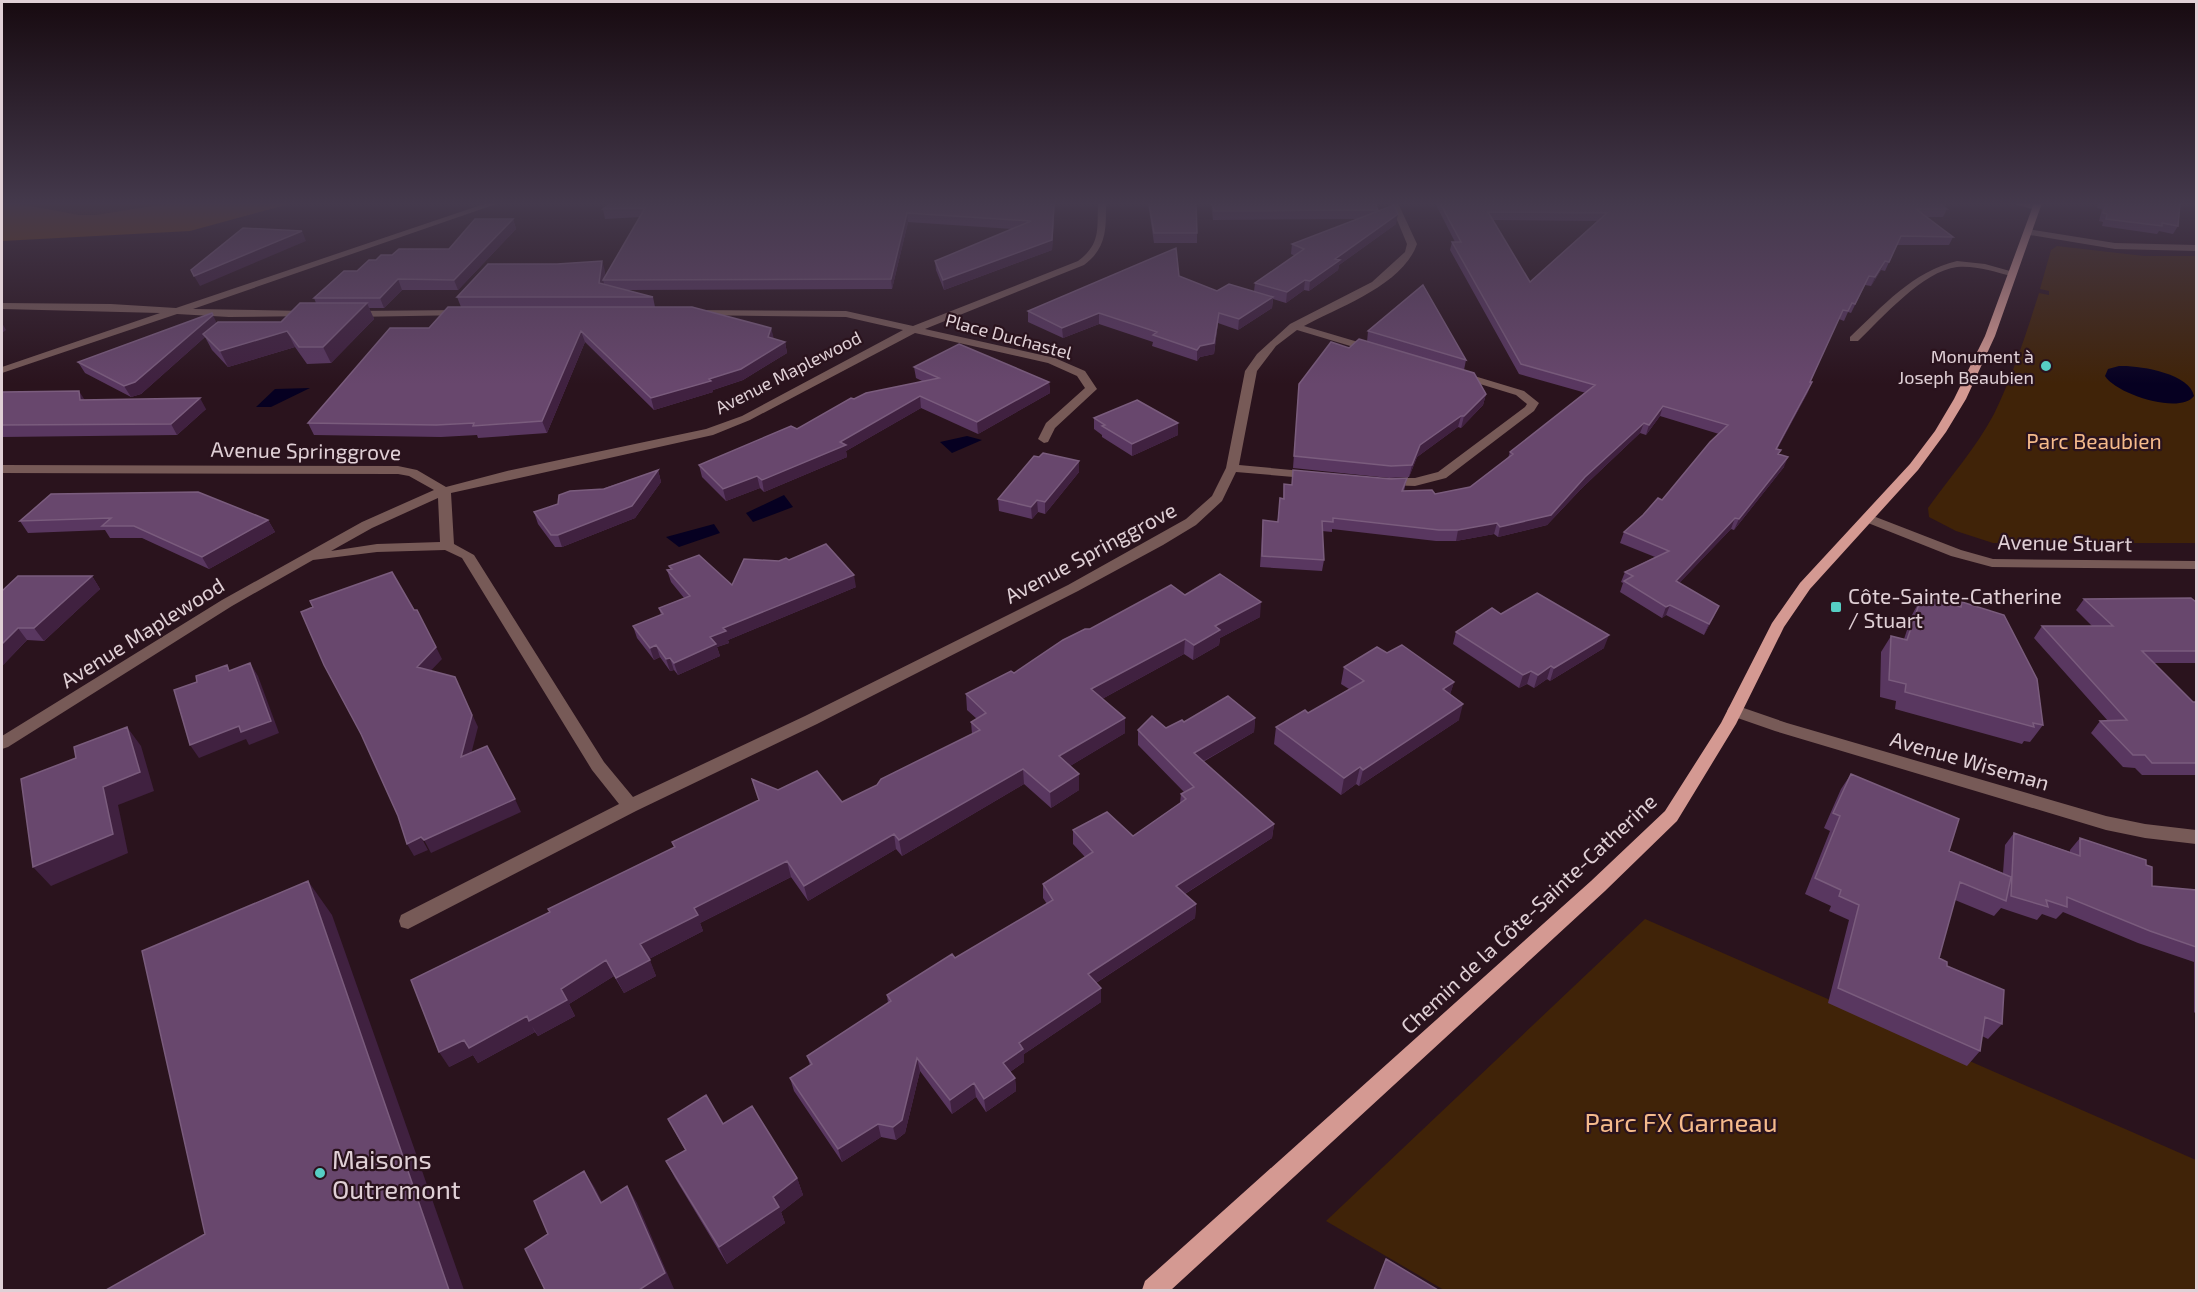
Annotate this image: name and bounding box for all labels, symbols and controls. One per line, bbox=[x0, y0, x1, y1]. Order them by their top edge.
street label: Place Duchastel bbox=[943, 308, 1076, 364]
street label: Avenue Maplewood bbox=[711, 326, 865, 418]
place label: Monument à Joseph Beaubien bbox=[1898, 345, 2034, 388]
marker: Monument à Joseph Beaubien bbox=[2039, 359, 2053, 373]
park label: Parc Beaubien bbox=[2026, 428, 2162, 453]
street label: Avenue Springgrove bbox=[211, 436, 401, 464]
street label: Avenue Springgrove bbox=[1000, 496, 1180, 608]
street label: Avenue Stuart bbox=[1997, 528, 2133, 556]
street label: Avenue Maplewood bbox=[56, 572, 228, 692]
place label: Côte-Sainte-Catherine / Stuart bbox=[1848, 583, 2062, 632]
marker: Côte-Sainte-Catherine / Stuart bbox=[1829, 600, 1843, 614]
street label: Avenue Wiseman bbox=[1888, 725, 2052, 795]
street label: Chemin de la Côte-Sainte-Catherine bbox=[1395, 788, 1661, 1038]
park label: Parc FX Garneau bbox=[1585, 1106, 1777, 1137]
place label: Maisons Outremont bbox=[332, 1143, 461, 1204]
marker: Maisons Outremont bbox=[313, 1166, 327, 1180]

